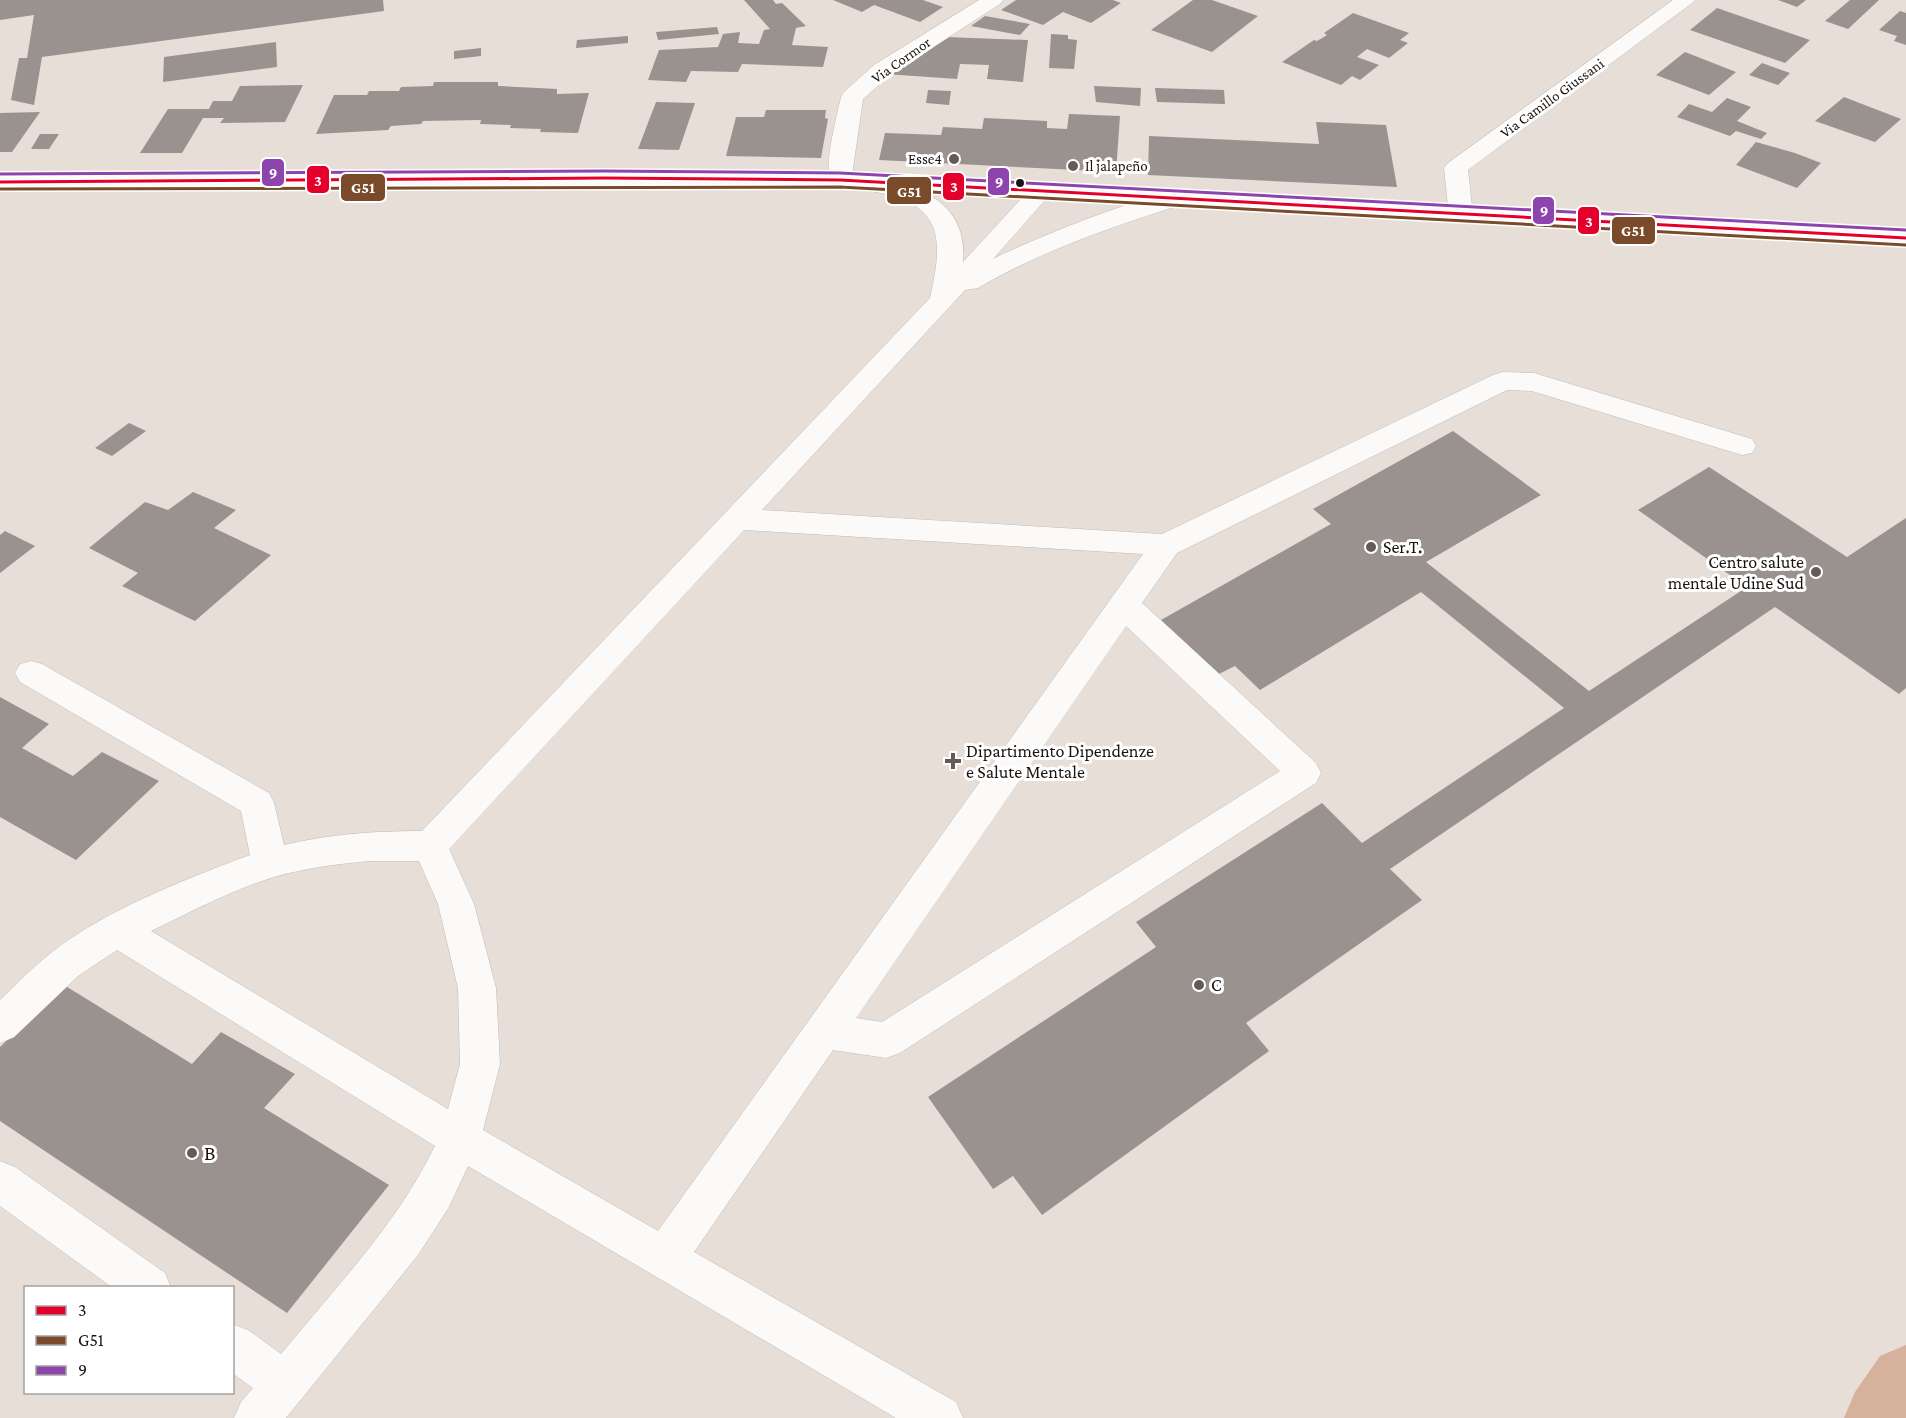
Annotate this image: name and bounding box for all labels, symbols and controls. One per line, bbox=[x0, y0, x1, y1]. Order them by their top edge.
street label: Via Cormor bbox=[868, 33, 934, 86]
street label: Via Camillo Giussani bbox=[1497, 55, 1607, 141]
place label: Esse4 bbox=[908, 151, 942, 167]
marker: Esse4 bbox=[947, 152, 961, 166]
line badge: 9 bbox=[261, 158, 285, 187]
place label: Il jalapeño bbox=[1085, 158, 1148, 175]
marker: Il jalapeño bbox=[1066, 159, 1080, 173]
text: 9 bbox=[269, 164, 277, 181]
line badge: 3 bbox=[306, 165, 330, 194]
line badge: 9 bbox=[987, 167, 1010, 196]
text: 3 bbox=[314, 172, 322, 189]
line badge: 3 bbox=[942, 172, 965, 201]
line badge: G51 bbox=[340, 173, 386, 202]
text: 9 bbox=[995, 173, 1003, 190]
line badge: G51 bbox=[886, 176, 932, 205]
unlabelled marker bbox=[1014, 177, 1026, 189]
text: 3 bbox=[950, 178, 958, 195]
text: G51 bbox=[351, 179, 375, 196]
text: G51 bbox=[897, 183, 921, 200]
line badge: 9 bbox=[1532, 196, 1555, 225]
text: 9 bbox=[1540, 202, 1548, 219]
line badge: 3 bbox=[1577, 206, 1600, 235]
text: 3 bbox=[1585, 213, 1593, 230]
line badge: G51 bbox=[1611, 216, 1656, 245]
text: G51 bbox=[1621, 222, 1645, 239]
place label: Ser.T. bbox=[1383, 537, 1422, 557]
marker: Ser.T. bbox=[1364, 540, 1378, 554]
place label: Centro salute mentale Udine Sud bbox=[1668, 552, 1805, 593]
marker: Centro salute mentale Udine Sud bbox=[1809, 565, 1823, 579]
place label: Dipartimento Dipendenze e Salute Mentale bbox=[966, 741, 1154, 782]
marker: Dipartimento Dipendenze e Salute Mentale bbox=[944, 752, 962, 770]
place label: C bbox=[1211, 975, 1222, 995]
marker: C bbox=[1192, 978, 1206, 992]
place label: B bbox=[204, 1141, 215, 1165]
marker: B bbox=[185, 1146, 199, 1160]
legend bbox=[24, 1286, 234, 1394]
text: 3 bbox=[78, 1300, 87, 1320]
text: G51 bbox=[78, 1330, 104, 1350]
text: 9 bbox=[78, 1360, 87, 1380]

